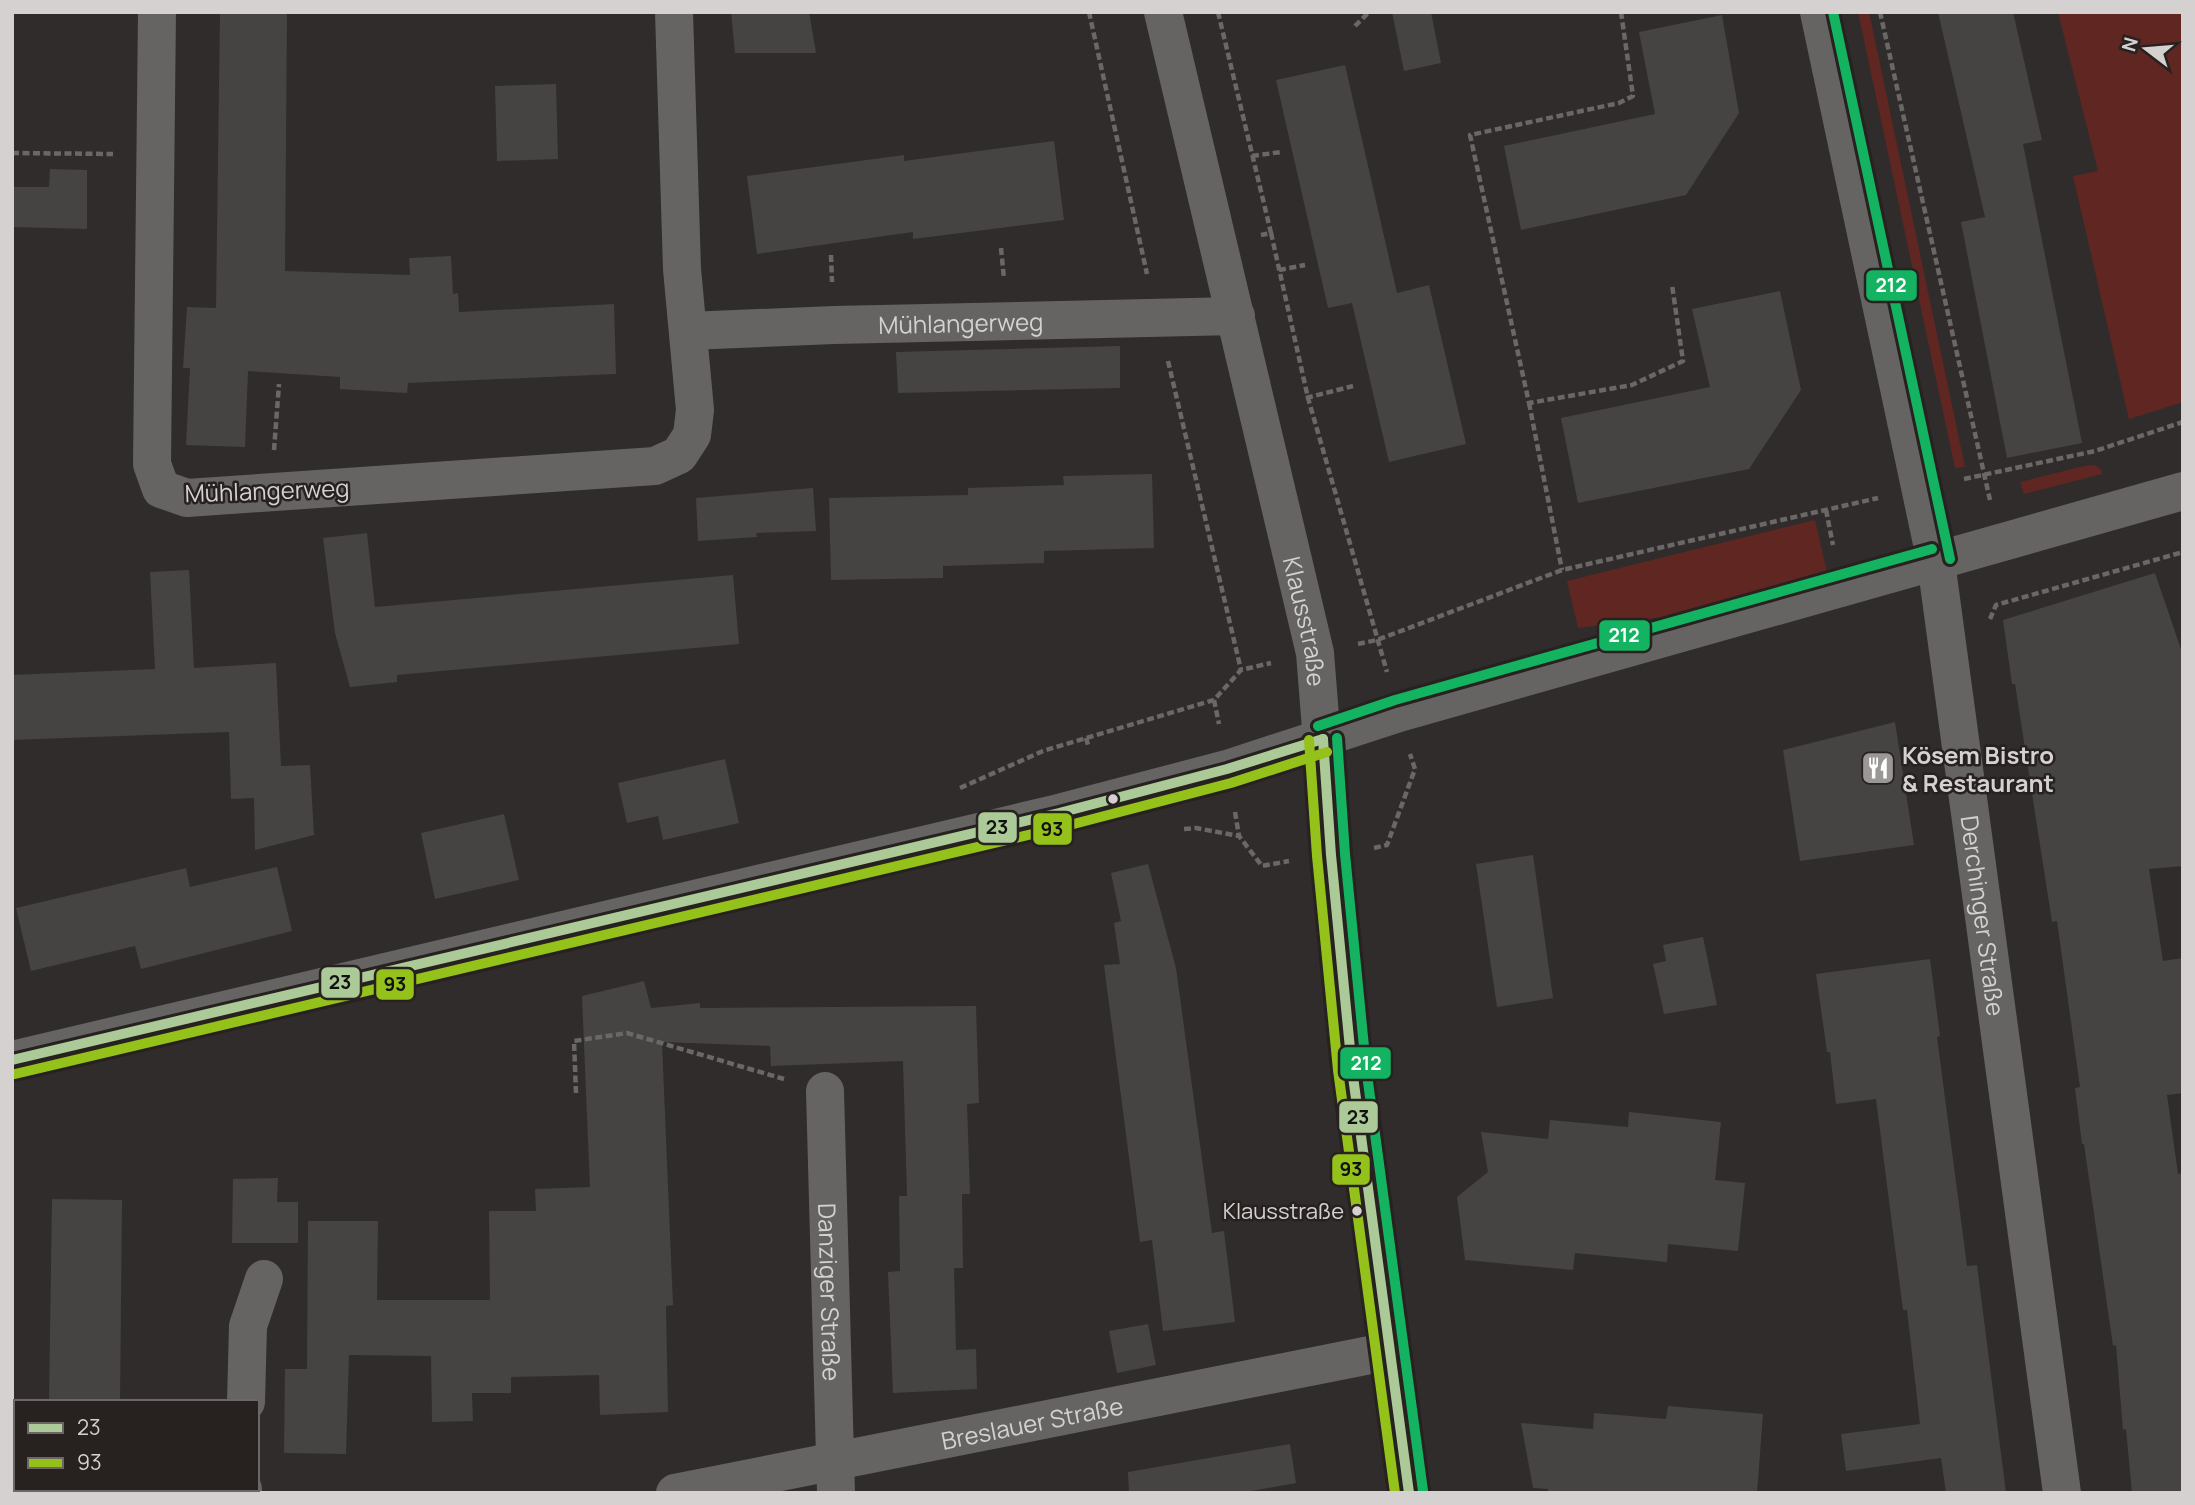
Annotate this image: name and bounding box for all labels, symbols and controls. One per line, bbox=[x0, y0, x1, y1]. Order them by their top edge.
north arrow bbox=[2111, 14, 2181, 84]
text: N bbox=[2115, 34, 2144, 54]
line badge: 212 bbox=[1865, 269, 1918, 302]
text: 212 bbox=[1876, 272, 1906, 298]
street label: Mühlangerweg bbox=[878, 304, 1044, 341]
street label: Mühlangerweg bbox=[184, 471, 350, 509]
street label: Klausstraße bbox=[1276, 553, 1334, 688]
line badge: 212 bbox=[1598, 619, 1651, 652]
text: 212 bbox=[1609, 622, 1639, 648]
place label: Kösem Bistro & Restaurant bbox=[1902, 738, 2054, 799]
restaurant icon: Kösem Bistro & Restaurant bbox=[1859, 749, 1897, 787]
unlabelled marker bbox=[1106, 792, 1120, 806]
line badge: 23 bbox=[977, 811, 1018, 844]
line badge: 93 bbox=[1032, 812, 1073, 846]
street label: Derchinger Straße bbox=[1954, 813, 2014, 1018]
text: 23 bbox=[986, 814, 1008, 840]
text: 93 bbox=[1041, 816, 1063, 842]
line badge: 23 bbox=[320, 966, 361, 999]
line badge: 93 bbox=[375, 968, 415, 1001]
text: 23 bbox=[329, 969, 351, 995]
text: 93 bbox=[384, 971, 406, 997]
line badge: 212 bbox=[1339, 1046, 1392, 1080]
text: 212 bbox=[1351, 1050, 1381, 1076]
line badge: 23 bbox=[1338, 1100, 1379, 1134]
text: 23 bbox=[1347, 1104, 1369, 1130]
line badge: 93 bbox=[1331, 1153, 1371, 1186]
text: 93 bbox=[1340, 1156, 1362, 1182]
place label: Klausstraße bbox=[1223, 1196, 1344, 1226]
street label: Danziger Straße bbox=[812, 1202, 849, 1381]
marker: Klausstraße bbox=[1350, 1204, 1364, 1218]
street label: Breslauer Straße bbox=[938, 1388, 1126, 1456]
legend bbox=[14, 1400, 259, 1491]
text: 23 bbox=[77, 1413, 101, 1441]
text: 93 bbox=[77, 1448, 102, 1476]

